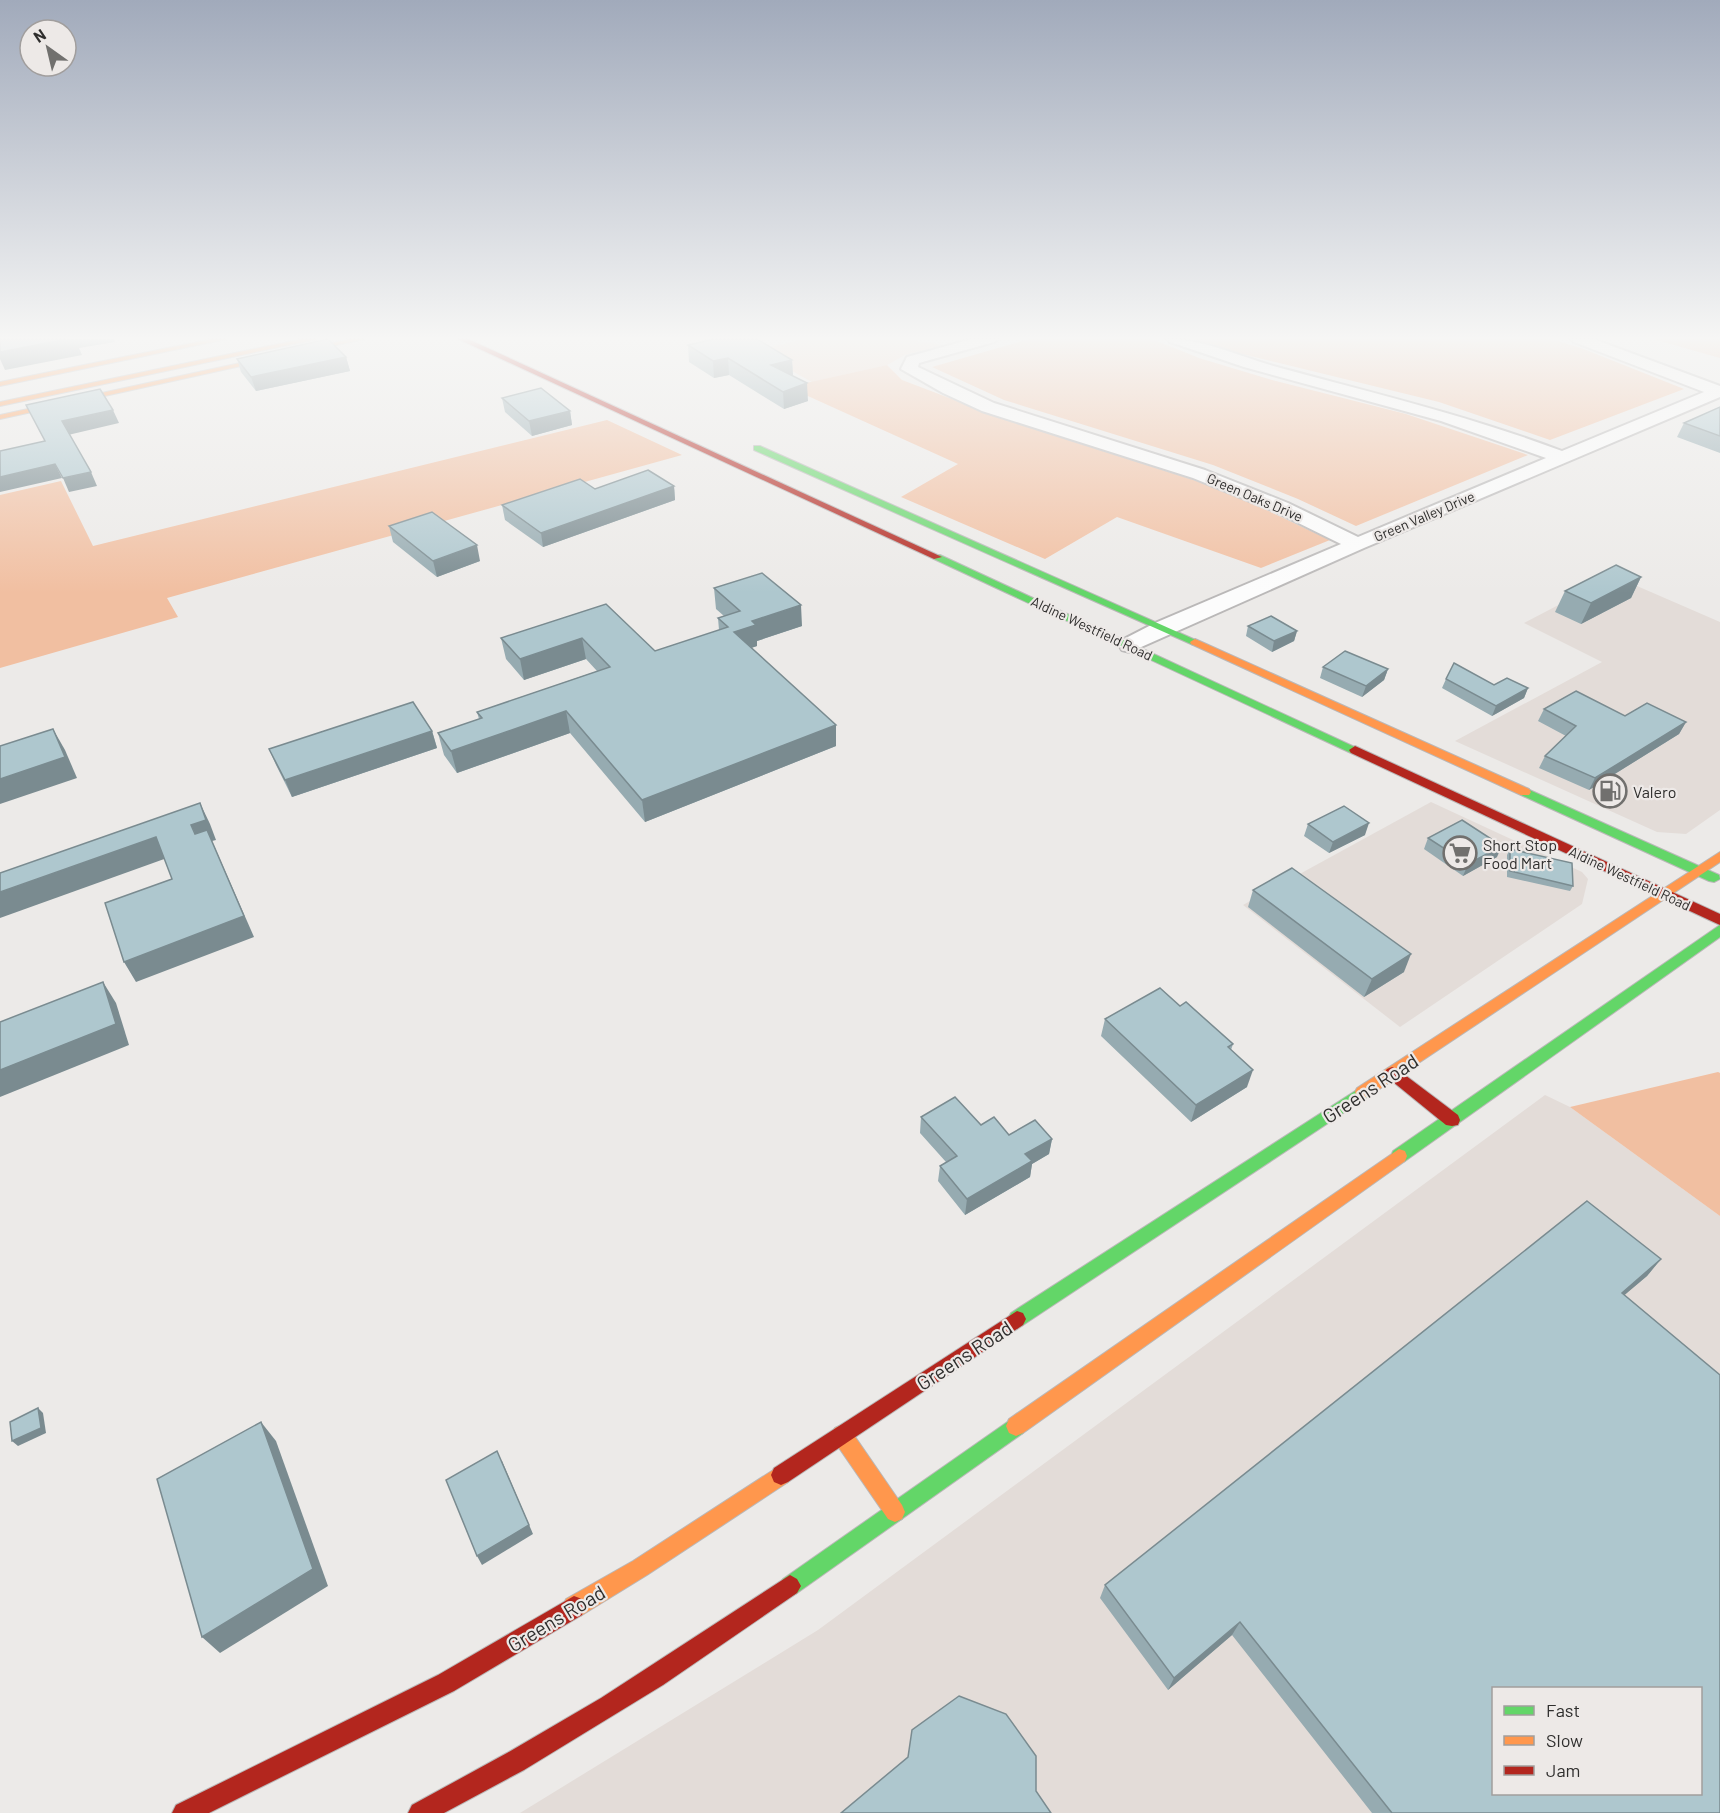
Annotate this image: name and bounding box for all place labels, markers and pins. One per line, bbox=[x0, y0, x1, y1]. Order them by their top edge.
fuel station icon: Valero bbox=[1592, 773, 1628, 809]
place label: Valero bbox=[1633, 782, 1677, 801]
supermarket icon: Short Stop Food Mart bbox=[1442, 835, 1478, 871]
place label: Short Stop Food Mart bbox=[1483, 835, 1557, 872]

